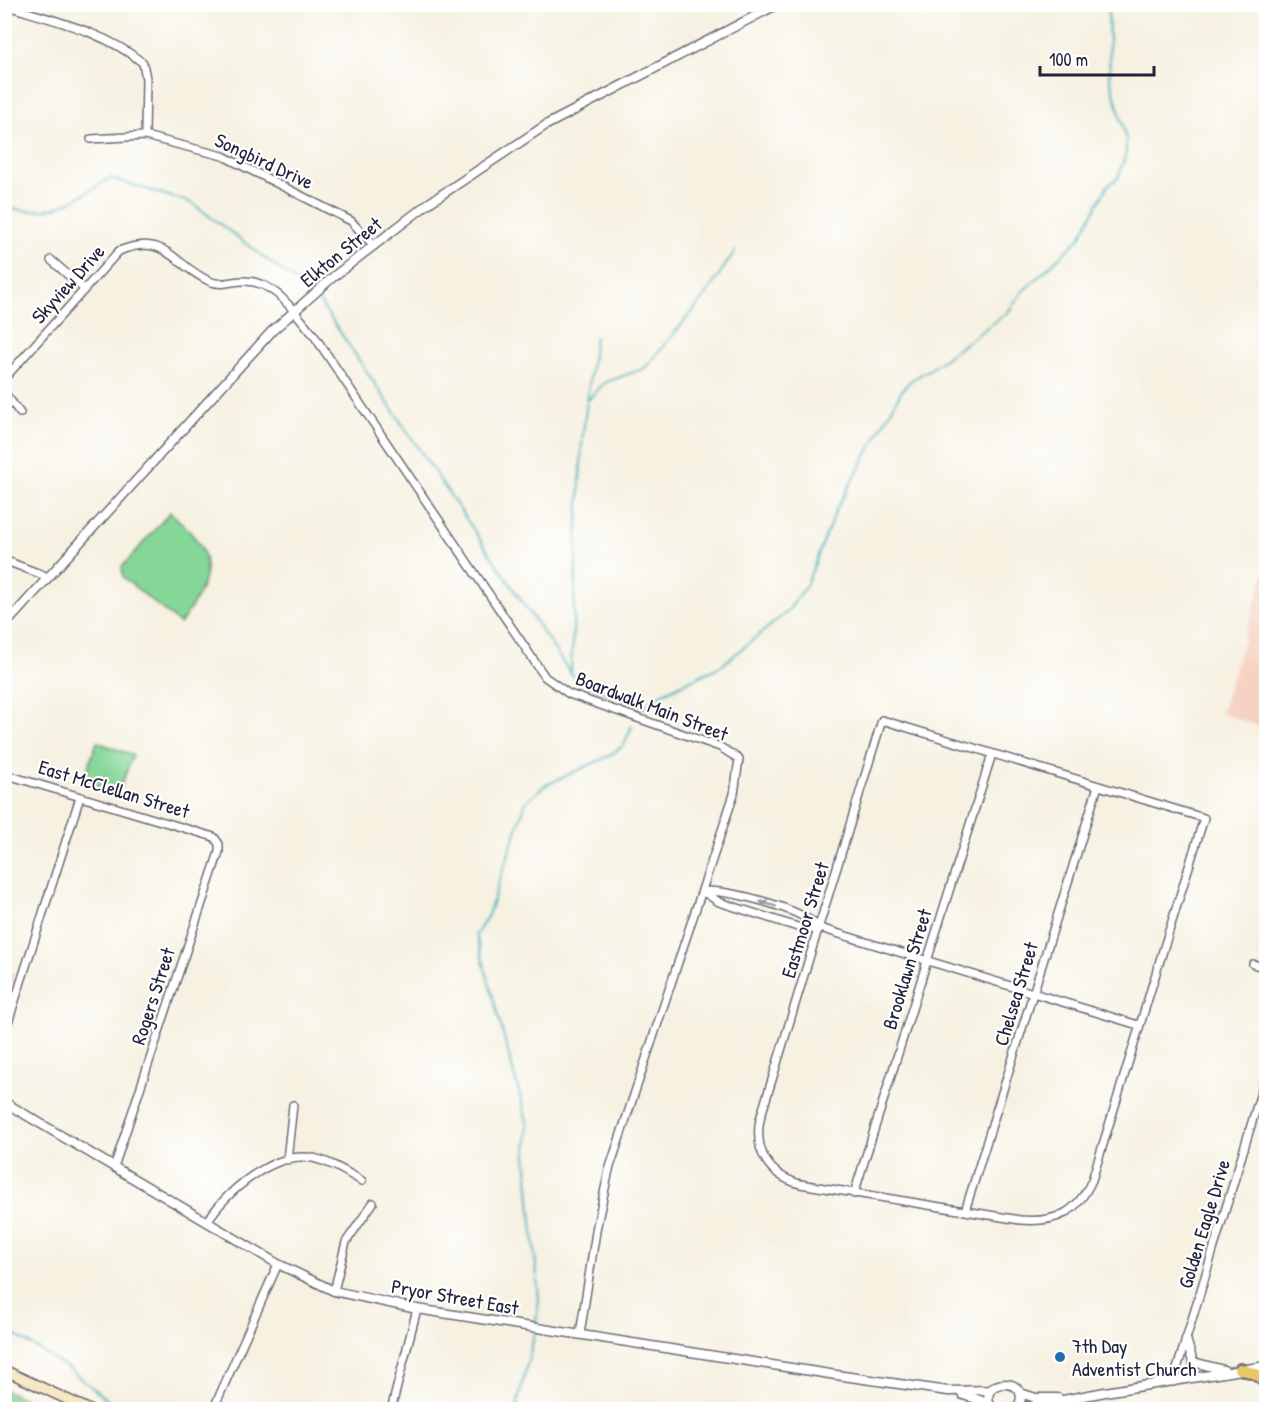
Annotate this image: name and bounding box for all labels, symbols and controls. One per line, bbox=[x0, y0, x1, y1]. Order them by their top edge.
scale bar bbox=[1040, 39, 1154, 77]
text: 100 m bbox=[1049, 47, 1088, 72]
street label: Songbird Drive bbox=[211, 126, 318, 195]
street label: Elkton Street bbox=[294, 210, 388, 293]
street label: Skyview Drive bbox=[25, 238, 110, 329]
street label: Boardwalk Main Street bbox=[572, 664, 733, 747]
street label: East McClellan Street bbox=[35, 753, 194, 825]
street label: Eastmoor Street bbox=[774, 858, 835, 981]
one-way arrow bbox=[759, 899, 777, 908]
street label: Brooklawn Street bbox=[875, 904, 938, 1033]
street label: Chelsea Street bbox=[987, 938, 1044, 1049]
street label: Rogers Street bbox=[124, 943, 181, 1048]
street label: Golden Eagle Drive bbox=[1171, 1156, 1236, 1292]
street label: Pryor Street East bbox=[389, 1272, 522, 1321]
place label: 7th Day Adventist Church bbox=[1072, 1332, 1196, 1382]
marker: 7th Day Adventist Church bbox=[1053, 1350, 1067, 1364]

